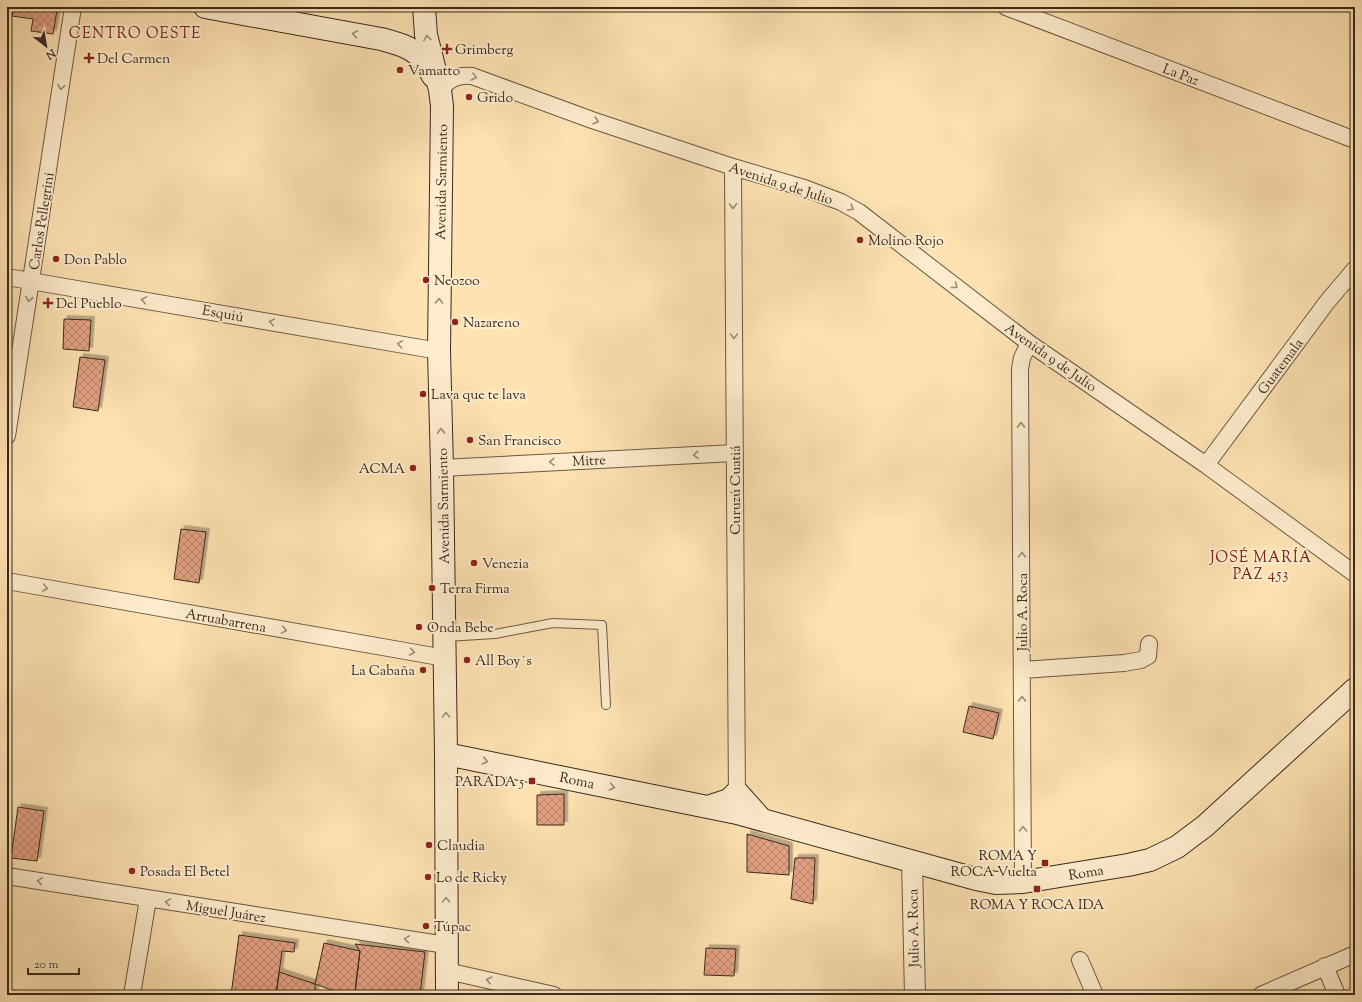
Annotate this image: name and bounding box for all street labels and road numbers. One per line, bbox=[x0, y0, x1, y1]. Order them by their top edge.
street label: La Paz bbox=[1159, 60, 1201, 92]
street label: Avenida Sarmiento bbox=[432, 124, 454, 240]
street label: Avenida 9 de Julio bbox=[726, 159, 835, 211]
street label: Carlos Pellegrini bbox=[25, 171, 61, 272]
street label: Esquiú bbox=[200, 302, 245, 328]
street label: Avenida 9 de Julio bbox=[1000, 319, 1100, 398]
street label: Guatemala bbox=[1254, 335, 1310, 399]
street label: Curuzú Cuatiá bbox=[727, 445, 747, 535]
street label: Avenida Sarmiento bbox=[434, 447, 456, 564]
street label: Mitre bbox=[572, 451, 606, 473]
street label: Julio A. Roca bbox=[1014, 572, 1034, 652]
street label: Arruabarrena bbox=[184, 605, 268, 639]
street label: Roma bbox=[557, 769, 596, 796]
street label: Roma bbox=[1067, 861, 1106, 887]
street label: Julio A. Roca bbox=[904, 888, 926, 968]
street label: Miguel Juárez bbox=[184, 897, 267, 929]

